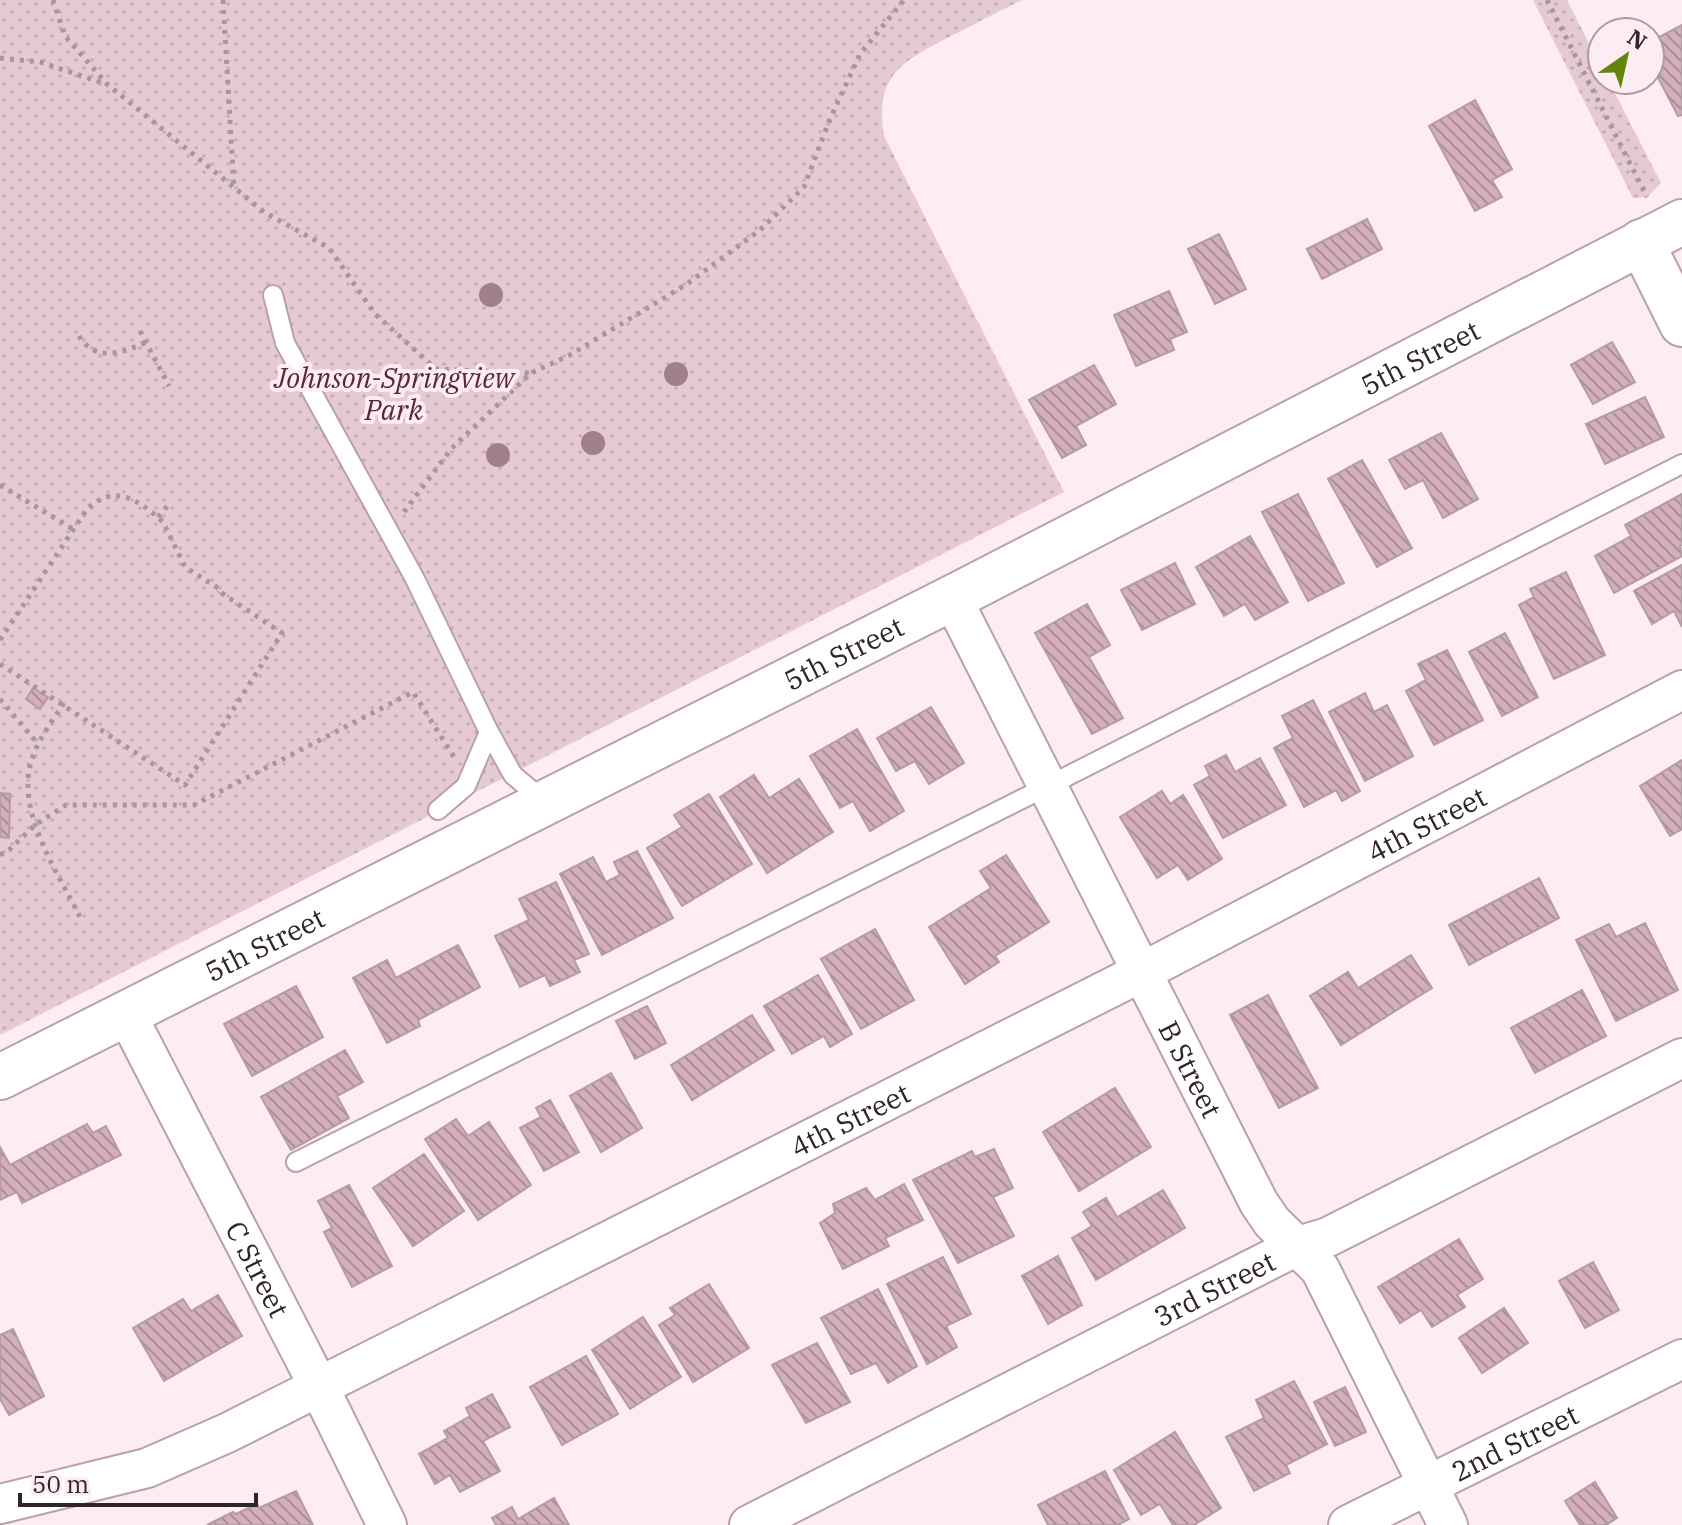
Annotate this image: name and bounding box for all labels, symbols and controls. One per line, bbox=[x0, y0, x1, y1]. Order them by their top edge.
north arrow bbox=[1586, 16, 1666, 96]
text: N bbox=[1622, 22, 1653, 56]
street label: 5th Street bbox=[1354, 311, 1486, 403]
park label: Johnson-Springview Park bbox=[273, 359, 516, 428]
street label: 5th Street bbox=[777, 607, 909, 698]
street label: 4th Street bbox=[1360, 777, 1492, 870]
street label: 5th Street bbox=[198, 898, 331, 990]
street label: B Street bbox=[1151, 1014, 1231, 1124]
street label: 4th Street bbox=[784, 1074, 916, 1165]
street label: C Street bbox=[218, 1215, 298, 1323]
street label: 3rd Street bbox=[1147, 1242, 1281, 1334]
street label: 2nd Street bbox=[1445, 1395, 1584, 1489]
scale bar bbox=[20, 1457, 256, 1507]
text: 50 m bbox=[32, 1468, 89, 1500]

